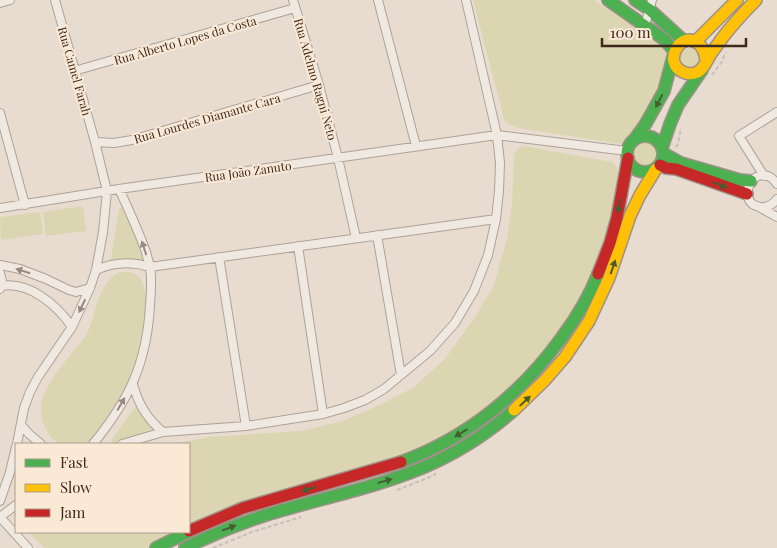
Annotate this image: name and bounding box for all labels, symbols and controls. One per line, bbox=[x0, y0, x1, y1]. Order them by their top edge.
street label: Rua Alberto Lopes da Costa bbox=[112, 12, 258, 68]
scale bar bbox=[602, 15, 746, 47]
street label: Rua Adelmo Ragni Neto bbox=[291, 16, 341, 142]
text: 100 m bbox=[610, 22, 651, 42]
street label: Rua Camel Farah bbox=[55, 25, 95, 117]
street label: Rua Lourdes Diamante Cara bbox=[132, 89, 282, 147]
one-way arrow bbox=[655, 94, 663, 108]
street label: Rua João Zanuto bbox=[204, 157, 293, 185]
one-way arrow bbox=[713, 181, 728, 189]
one-way arrow bbox=[615, 198, 623, 214]
one-way arrow bbox=[140, 241, 148, 256]
one-way arrow bbox=[610, 259, 617, 274]
one-way arrow bbox=[16, 267, 31, 274]
one-way arrow bbox=[77, 299, 85, 313]
one-way arrow bbox=[518, 395, 530, 407]
one-way arrow bbox=[117, 398, 126, 411]
one-way arrow bbox=[454, 428, 467, 437]
legend bbox=[15, 443, 190, 533]
text: Fast bbox=[60, 452, 89, 472]
text: Slow bbox=[60, 477, 92, 497]
one-way arrow bbox=[378, 477, 393, 485]
one-way arrow bbox=[301, 485, 317, 493]
text: Jam bbox=[59, 502, 86, 522]
one-way arrow bbox=[222, 523, 237, 531]

